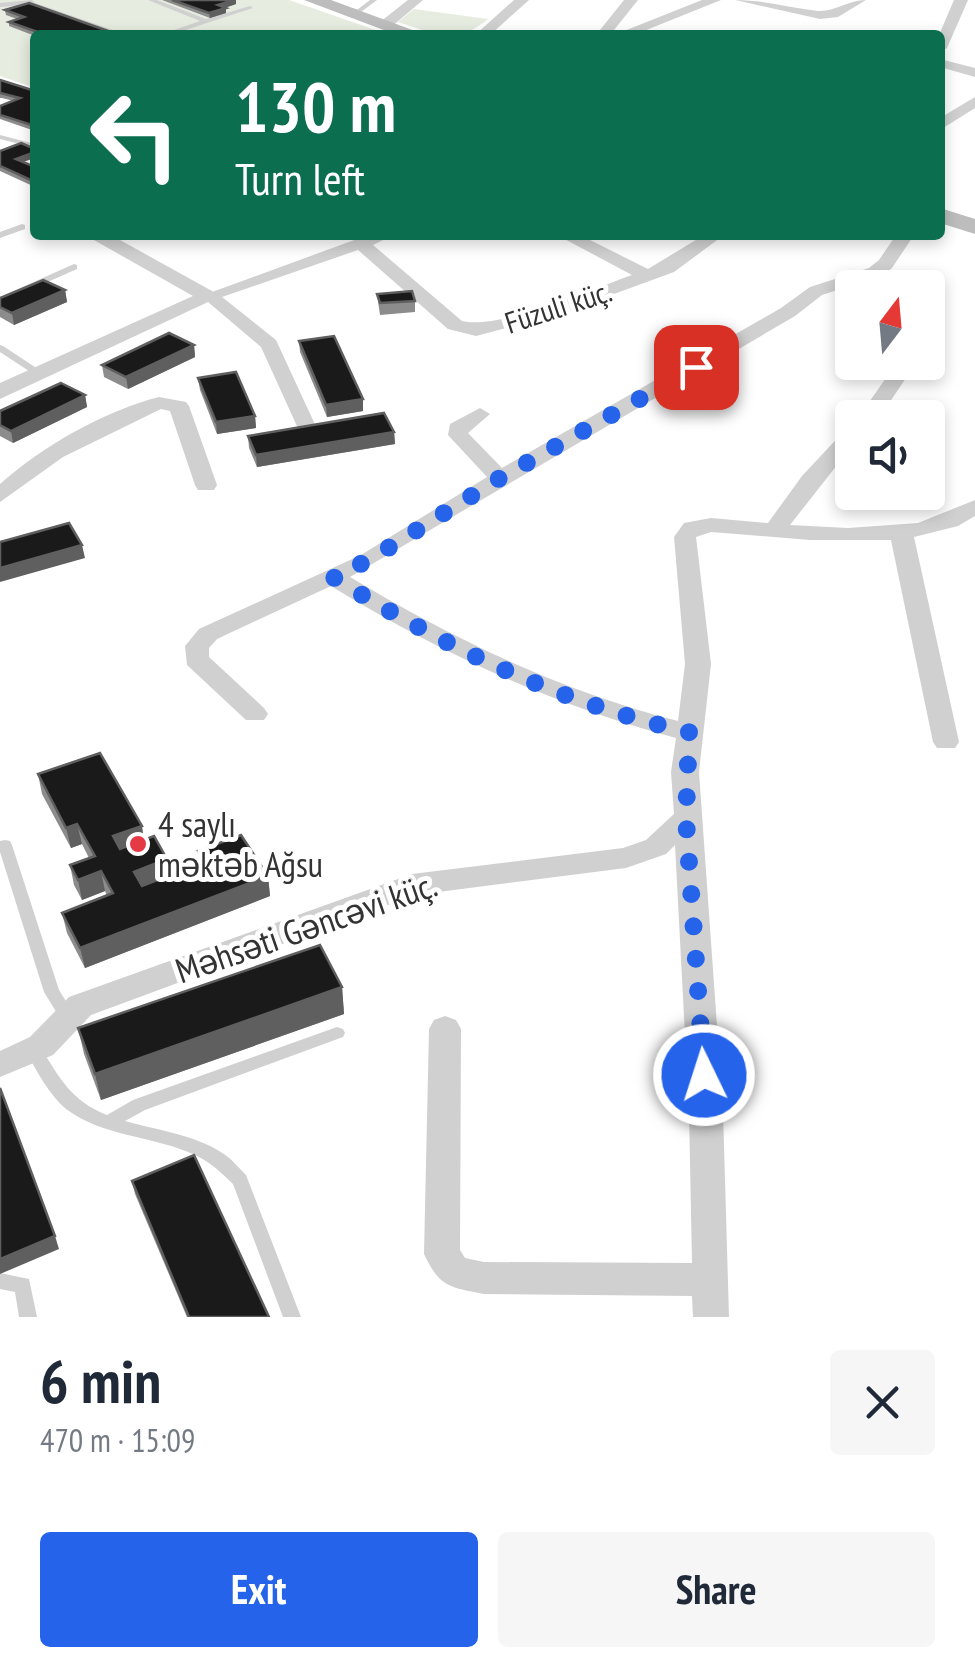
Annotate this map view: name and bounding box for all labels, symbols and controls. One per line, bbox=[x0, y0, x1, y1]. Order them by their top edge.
text: 130 m bbox=[235, 61, 396, 151]
icon: left bbox=[70, 70, 200, 200]
text: Turn left bbox=[235, 149, 365, 207]
street label: Füzuli küç. bbox=[500, 270, 616, 342]
north arrow bbox=[835, 270, 945, 380]
map controls bbox=[835, 270, 945, 510]
pin bbox=[654, 325, 739, 410]
icon: arrive bbox=[669, 340, 724, 395]
button: sound bbox=[835, 400, 945, 510]
place label: 4 saylı məktəb Ağsu bbox=[158, 801, 323, 887]
marker: 4 saylı məktəb Ağsu bbox=[127, 833, 149, 855]
street label: Məhsəti Gəncəvi küç. bbox=[169, 861, 443, 993]
position arrow bbox=[652, 1023, 756, 1127]
text: 6 min bbox=[40, 1342, 161, 1420]
button: close bbox=[830, 1350, 935, 1455]
text: 470 m · 15:09 bbox=[40, 1419, 195, 1461]
button: Exit bbox=[40, 1532, 478, 1647]
button: Share bbox=[498, 1532, 935, 1647]

